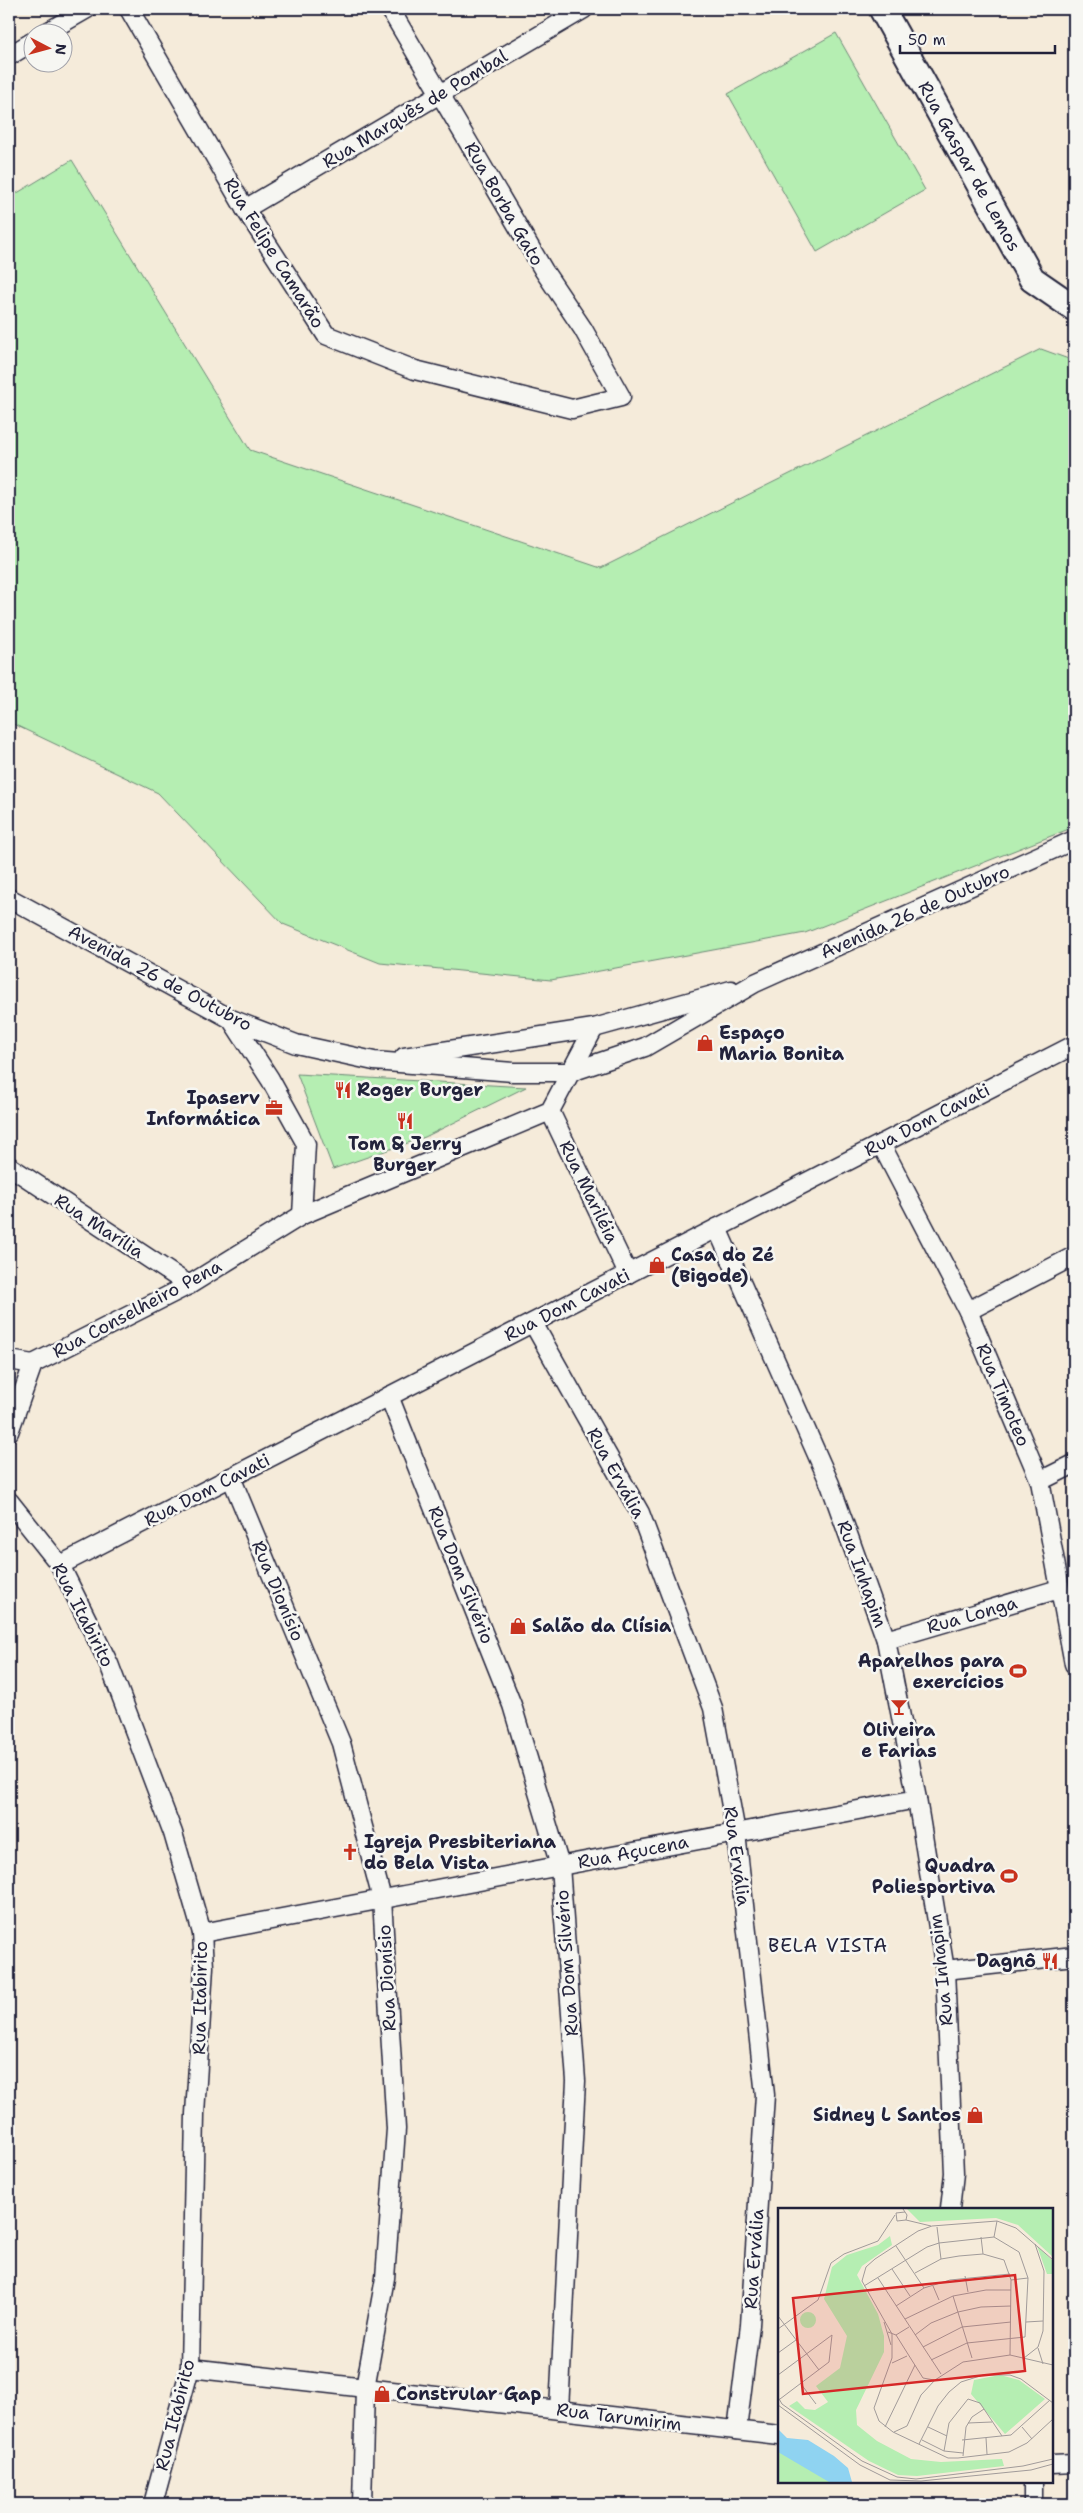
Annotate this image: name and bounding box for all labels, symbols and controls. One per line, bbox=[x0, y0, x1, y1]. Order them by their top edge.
north arrow bbox=[22, 22, 72, 72]
scale bar bbox=[900, 22, 1056, 54]
text: 50 m bbox=[908, 30, 946, 50]
text: N bbox=[51, 43, 70, 56]
street label: Rua Marquês de Pombal bbox=[318, 44, 512, 174]
street label: Rua Gaspar de Lemos bbox=[913, 77, 1026, 256]
street label: Rua Borba Gato bbox=[459, 138, 549, 270]
street label: Rua Felipe Camarão bbox=[218, 173, 330, 333]
street label: Avenida 26 de Outubro bbox=[817, 859, 1013, 965]
street label: Avenida 26 de Outubro bbox=[64, 919, 256, 1037]
place label: Espaço Maria Bonita bbox=[719, 1021, 845, 1066]
shop icon: Espaço Maria Bonita bbox=[695, 1033, 715, 1053]
place label: Roger Burger bbox=[357, 1078, 484, 1102]
street label: Rua Dom Cavati bbox=[860, 1078, 994, 1162]
restaurant icon: Roger Burger bbox=[333, 1080, 353, 1100]
place label: Ipaserv Informática bbox=[146, 1086, 261, 1131]
office icon: Ipaserv Informática bbox=[264, 1098, 284, 1118]
restaurant icon: Tom & Jerry Burger bbox=[395, 1111, 415, 1131]
place label: Tom & Jerry Burger bbox=[348, 1132, 462, 1177]
street label: Rua Mariléia bbox=[554, 1136, 624, 1248]
street label: Rua Marília bbox=[50, 1188, 148, 1264]
place label: Casa do Zé (Bigode) bbox=[671, 1243, 774, 1288]
street label: Rua Conselheiro Pena bbox=[48, 1254, 226, 1364]
shop icon: Casa do Zé (Bigode) bbox=[647, 1255, 667, 1275]
street label: Rua Dom Cavati bbox=[500, 1263, 634, 1347]
street label: Rua Timoteo bbox=[971, 1340, 1035, 1450]
street label: Rua Ervália bbox=[581, 1423, 651, 1523]
street label: Rua Dom Cavati bbox=[140, 1448, 274, 1532]
street label: Rua Dom Silvério bbox=[422, 1503, 500, 1647]
street label: Rua Inhapim bbox=[831, 1517, 893, 1631]
street label: Rua Dionísio bbox=[246, 1537, 310, 1645]
street label: Rua Itabirito bbox=[46, 1559, 120, 1671]
street label: Rua Longa bbox=[924, 1591, 1020, 1639]
place label: Salão da Clísia bbox=[532, 1614, 672, 1638]
shop icon: Salão da Clísia bbox=[508, 1616, 528, 1636]
place label: Aparelhos para exercícios bbox=[858, 1649, 1005, 1694]
sports icon: Aparelhos para exercícios bbox=[1008, 1661, 1028, 1681]
bar icon: Oliveira e Farias bbox=[889, 1697, 909, 1717]
place label: Oliveira e Farias bbox=[861, 1718, 937, 1763]
street label: Rua Ervália bbox=[718, 1805, 756, 1907]
street label: Rua Açucena bbox=[576, 1829, 690, 1875]
place label: Igreja Presbiteriana do Bela Vista bbox=[364, 1830, 557, 1875]
church icon: Igreja Presbiteriana do Bela Vista bbox=[340, 1842, 360, 1862]
place label: Quadra Poliesportiva bbox=[872, 1854, 996, 1899]
sports icon: Quadra Poliesportiva bbox=[999, 1866, 1019, 1886]
street label: Rua Dom Silvério bbox=[550, 1889, 584, 2037]
street label: Rua Inhapim bbox=[923, 1913, 959, 2027]
street label: Rua Dionísio bbox=[372, 1924, 402, 2032]
district label: BELA VISTA bbox=[768, 1933, 888, 1958]
street label: Rua Itabirito bbox=[187, 1941, 213, 2055]
place label: Dagnô bbox=[976, 1949, 1036, 1973]
restaurant icon: Dagnô bbox=[1040, 1951, 1060, 1971]
place label: Sidney L Santos bbox=[813, 2103, 961, 2127]
shop icon: Sidney L Santos bbox=[965, 2105, 985, 2125]
street label: Rua Ervália bbox=[739, 2208, 769, 2310]
inset map bbox=[778, 2208, 1053, 2483]
street label: Rua Itabirito bbox=[150, 2357, 200, 2473]
place label: Constrular Gap bbox=[396, 2382, 541, 2406]
shop icon: Constrular Gap bbox=[372, 2384, 392, 2404]
street label: Rua Tarumirim bbox=[555, 2397, 683, 2437]

